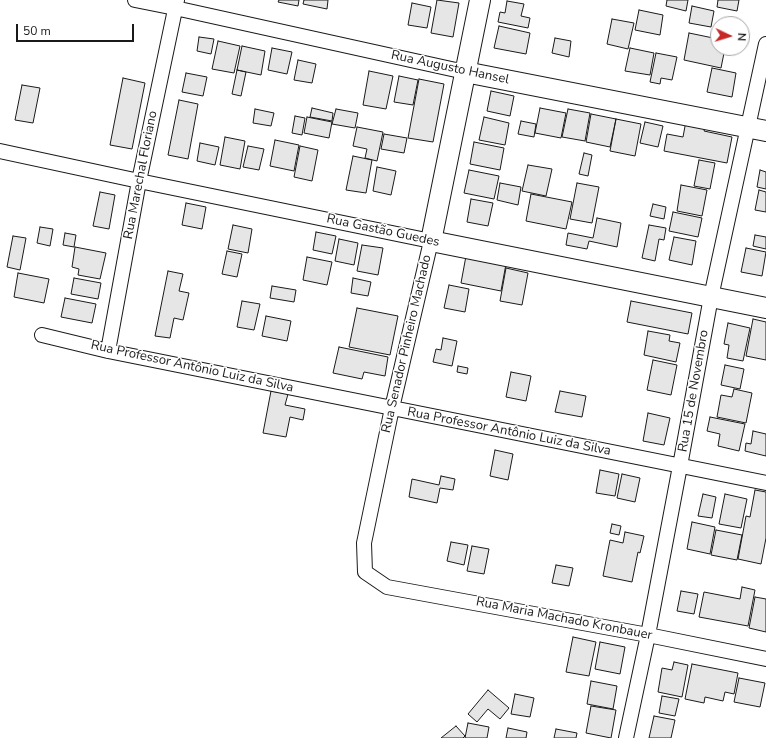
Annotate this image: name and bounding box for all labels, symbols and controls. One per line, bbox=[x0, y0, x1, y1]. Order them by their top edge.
scale bar bbox=[18, 16, 136, 42]
north arrow bbox=[710, 16, 750, 56]
text: 50 m bbox=[23, 23, 51, 39]
text: N bbox=[734, 32, 749, 41]
street label: Rua Augusto Hansel bbox=[390, 48, 510, 88]
street label: Rua Marechal Floriano bbox=[121, 109, 161, 241]
street label: Rua Gastão Guedes bbox=[325, 211, 441, 251]
street label: Rua Senador Pinheiro Machado bbox=[379, 253, 435, 435]
street label: Rua 15 de Novembro bbox=[676, 329, 712, 453]
street label: Rua Professor Antônio Luiz da Silva bbox=[89, 338, 295, 396]
street label: Rua Professor Antônio Luiz da Silva bbox=[406, 405, 612, 459]
street label: Rua Maria Machado Kronbauer bbox=[475, 594, 653, 644]

